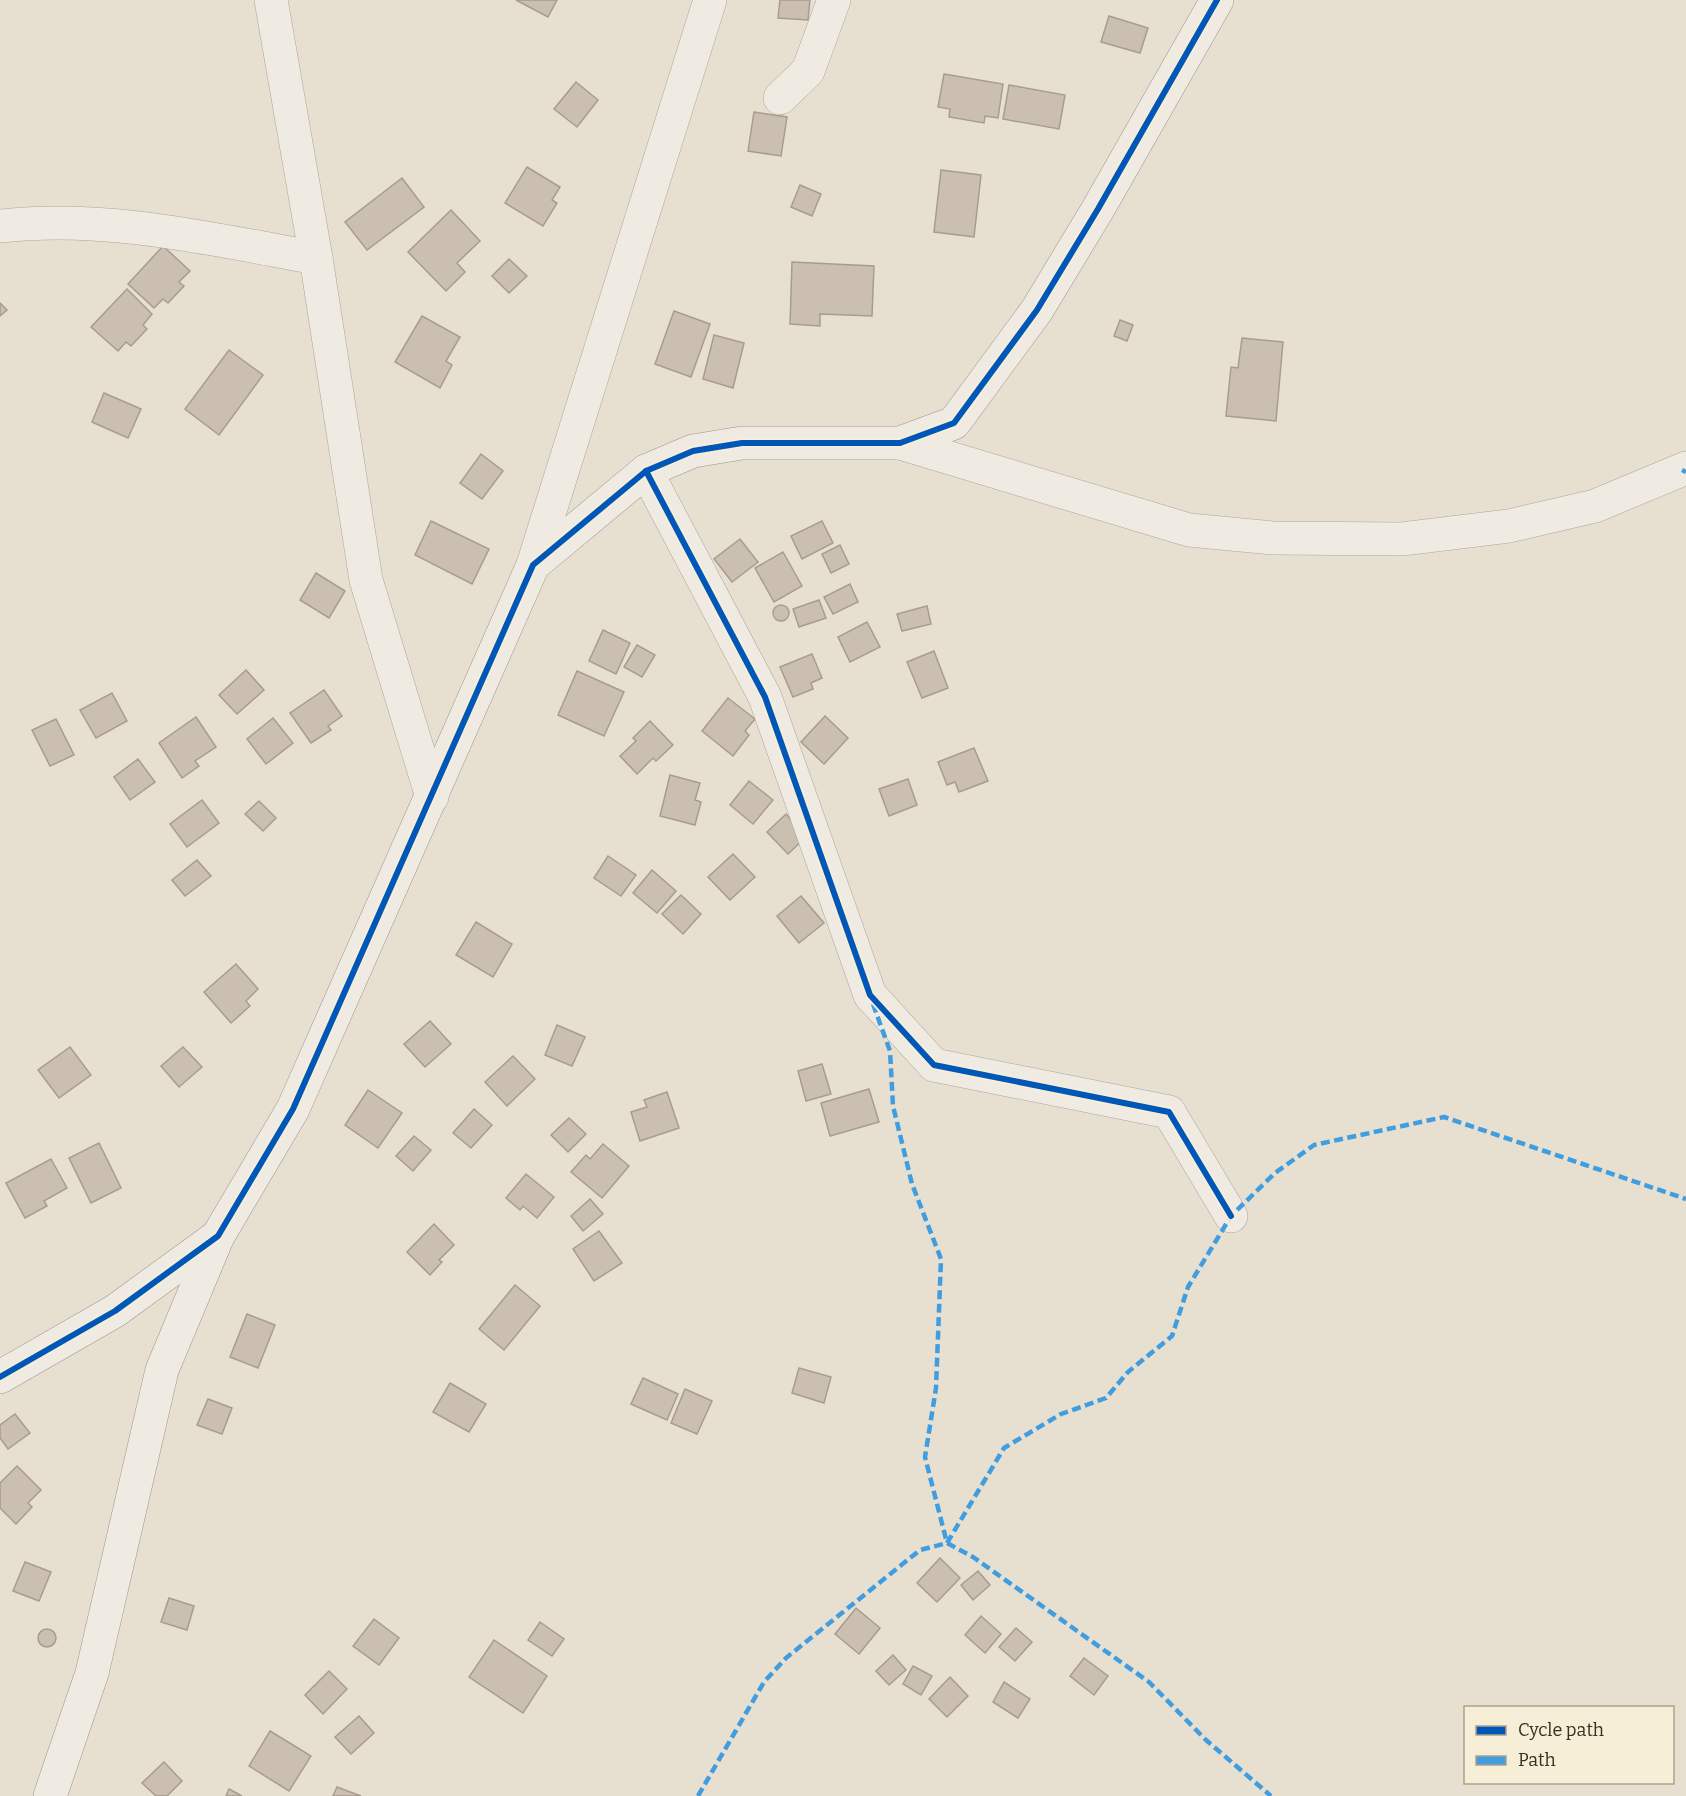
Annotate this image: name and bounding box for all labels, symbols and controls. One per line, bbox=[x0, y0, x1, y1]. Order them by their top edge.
legend bbox=[1464, 1706, 1674, 1784]
text: Cycle path bbox=[1518, 1719, 1604, 1741]
text: Path bbox=[1518, 1749, 1556, 1771]

